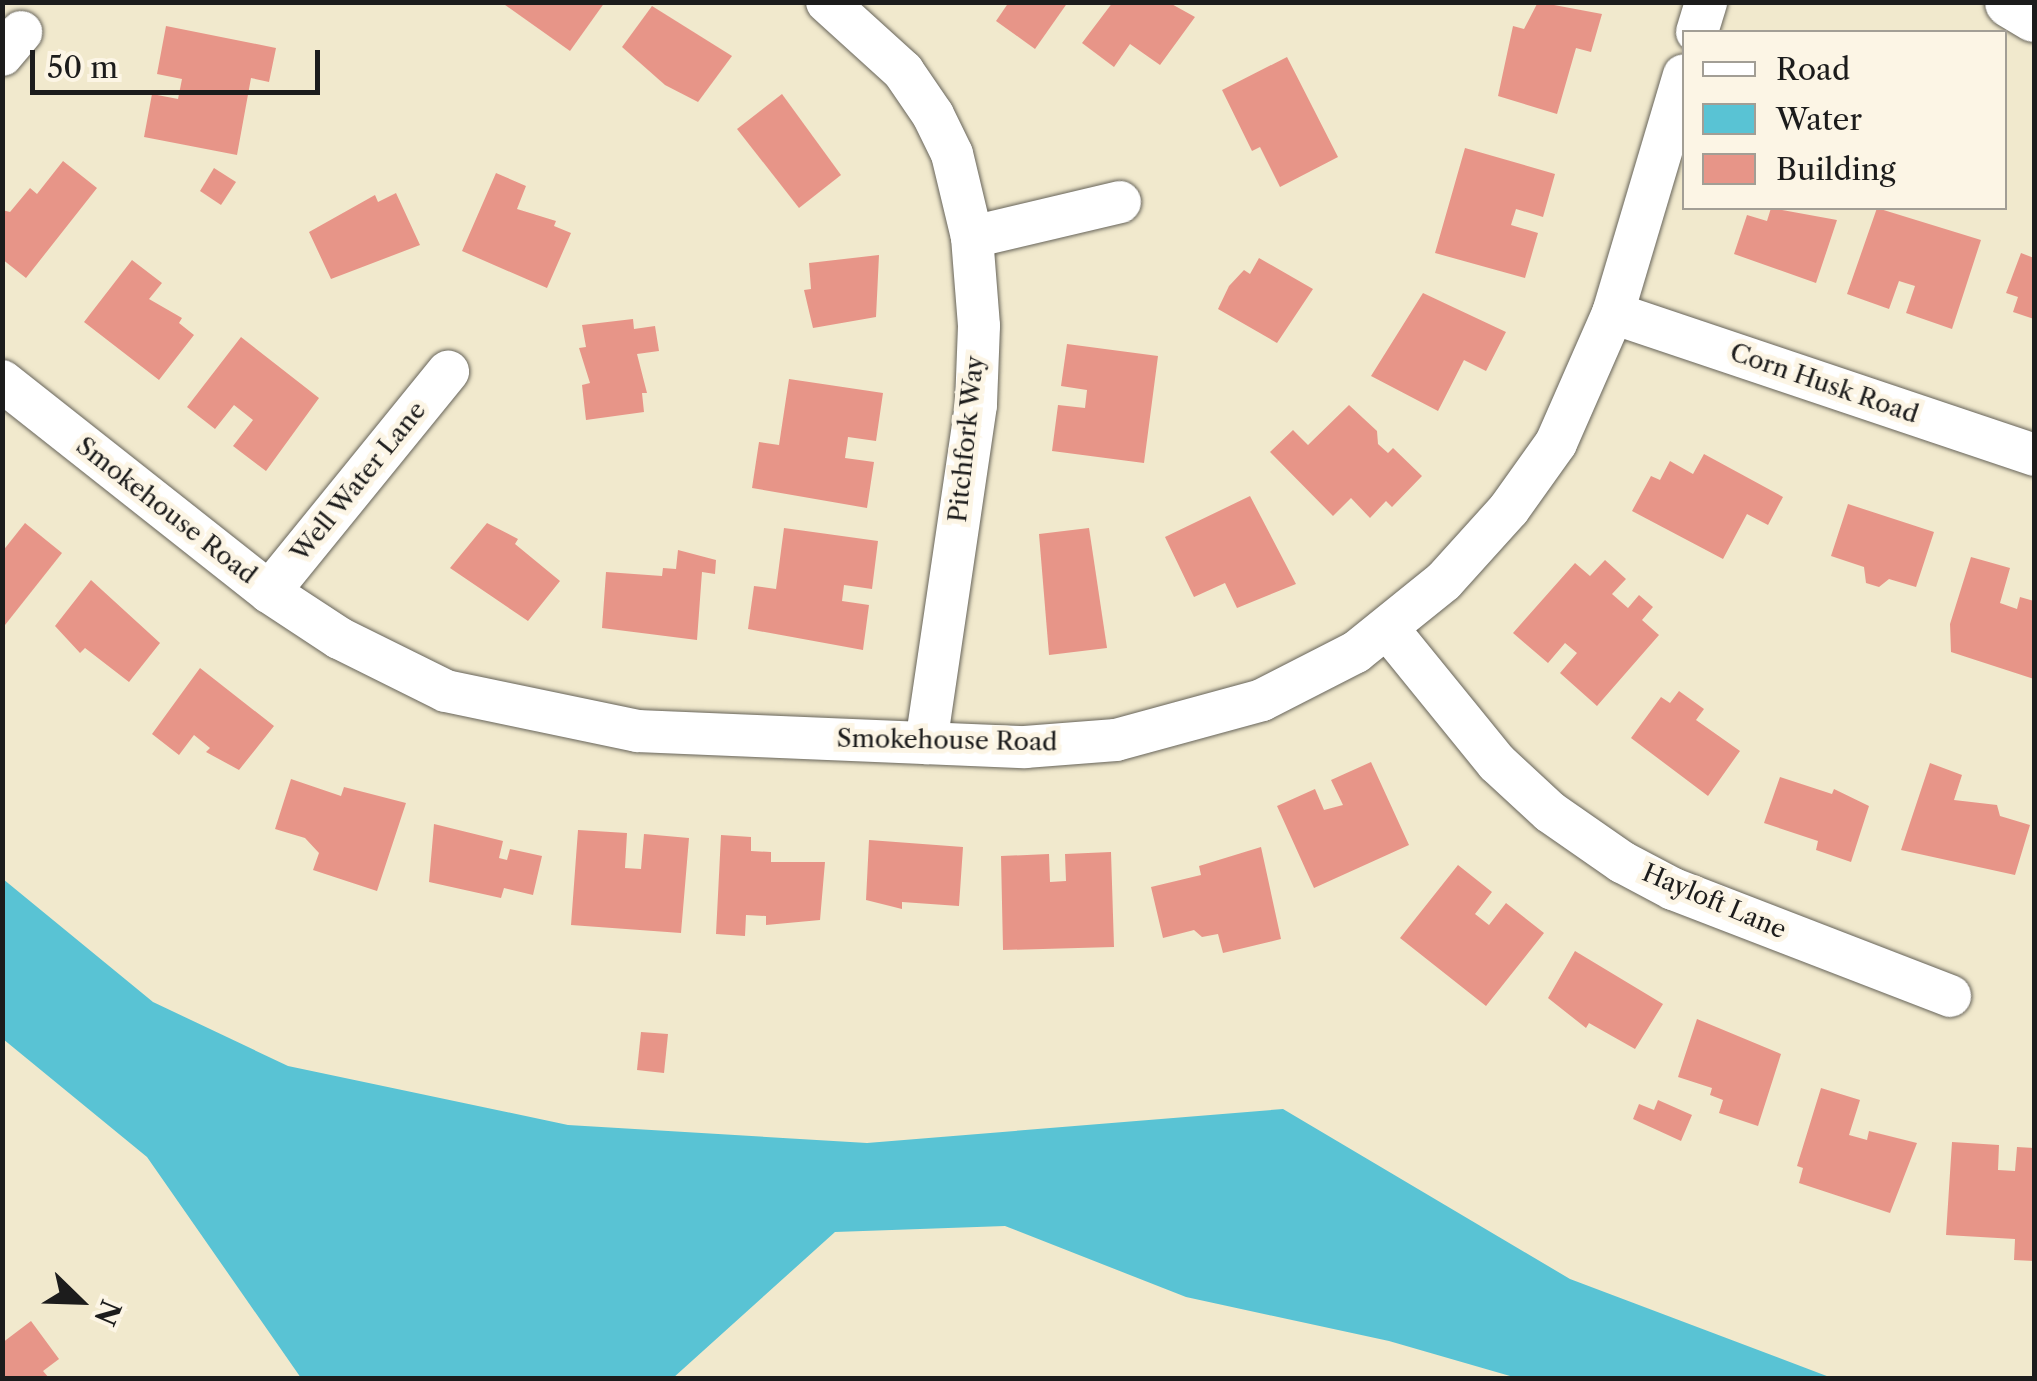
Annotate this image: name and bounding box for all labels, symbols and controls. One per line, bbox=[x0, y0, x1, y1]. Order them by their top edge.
scale bar bbox=[35, 30, 325, 92]
legend bbox=[1682, 30, 2007, 210]
text: 50 m bbox=[47, 49, 118, 86]
text: Road bbox=[1776, 51, 1850, 88]
text: Water bbox=[1776, 101, 1862, 138]
text: Building bbox=[1776, 151, 1896, 188]
street label: Corn Husk Road bbox=[1726, 338, 1922, 430]
street label: Pitchfork Way bbox=[943, 353, 991, 525]
street label: Well Water Lane bbox=[285, 395, 433, 569]
street label: Smokehouse Road bbox=[70, 431, 262, 591]
street label: Smokehouse Road bbox=[836, 724, 1058, 758]
street label: Hayloft Lane bbox=[1638, 858, 1790, 946]
north arrow bbox=[30, 1251, 130, 1351]
text: N bbox=[87, 1295, 128, 1331]

